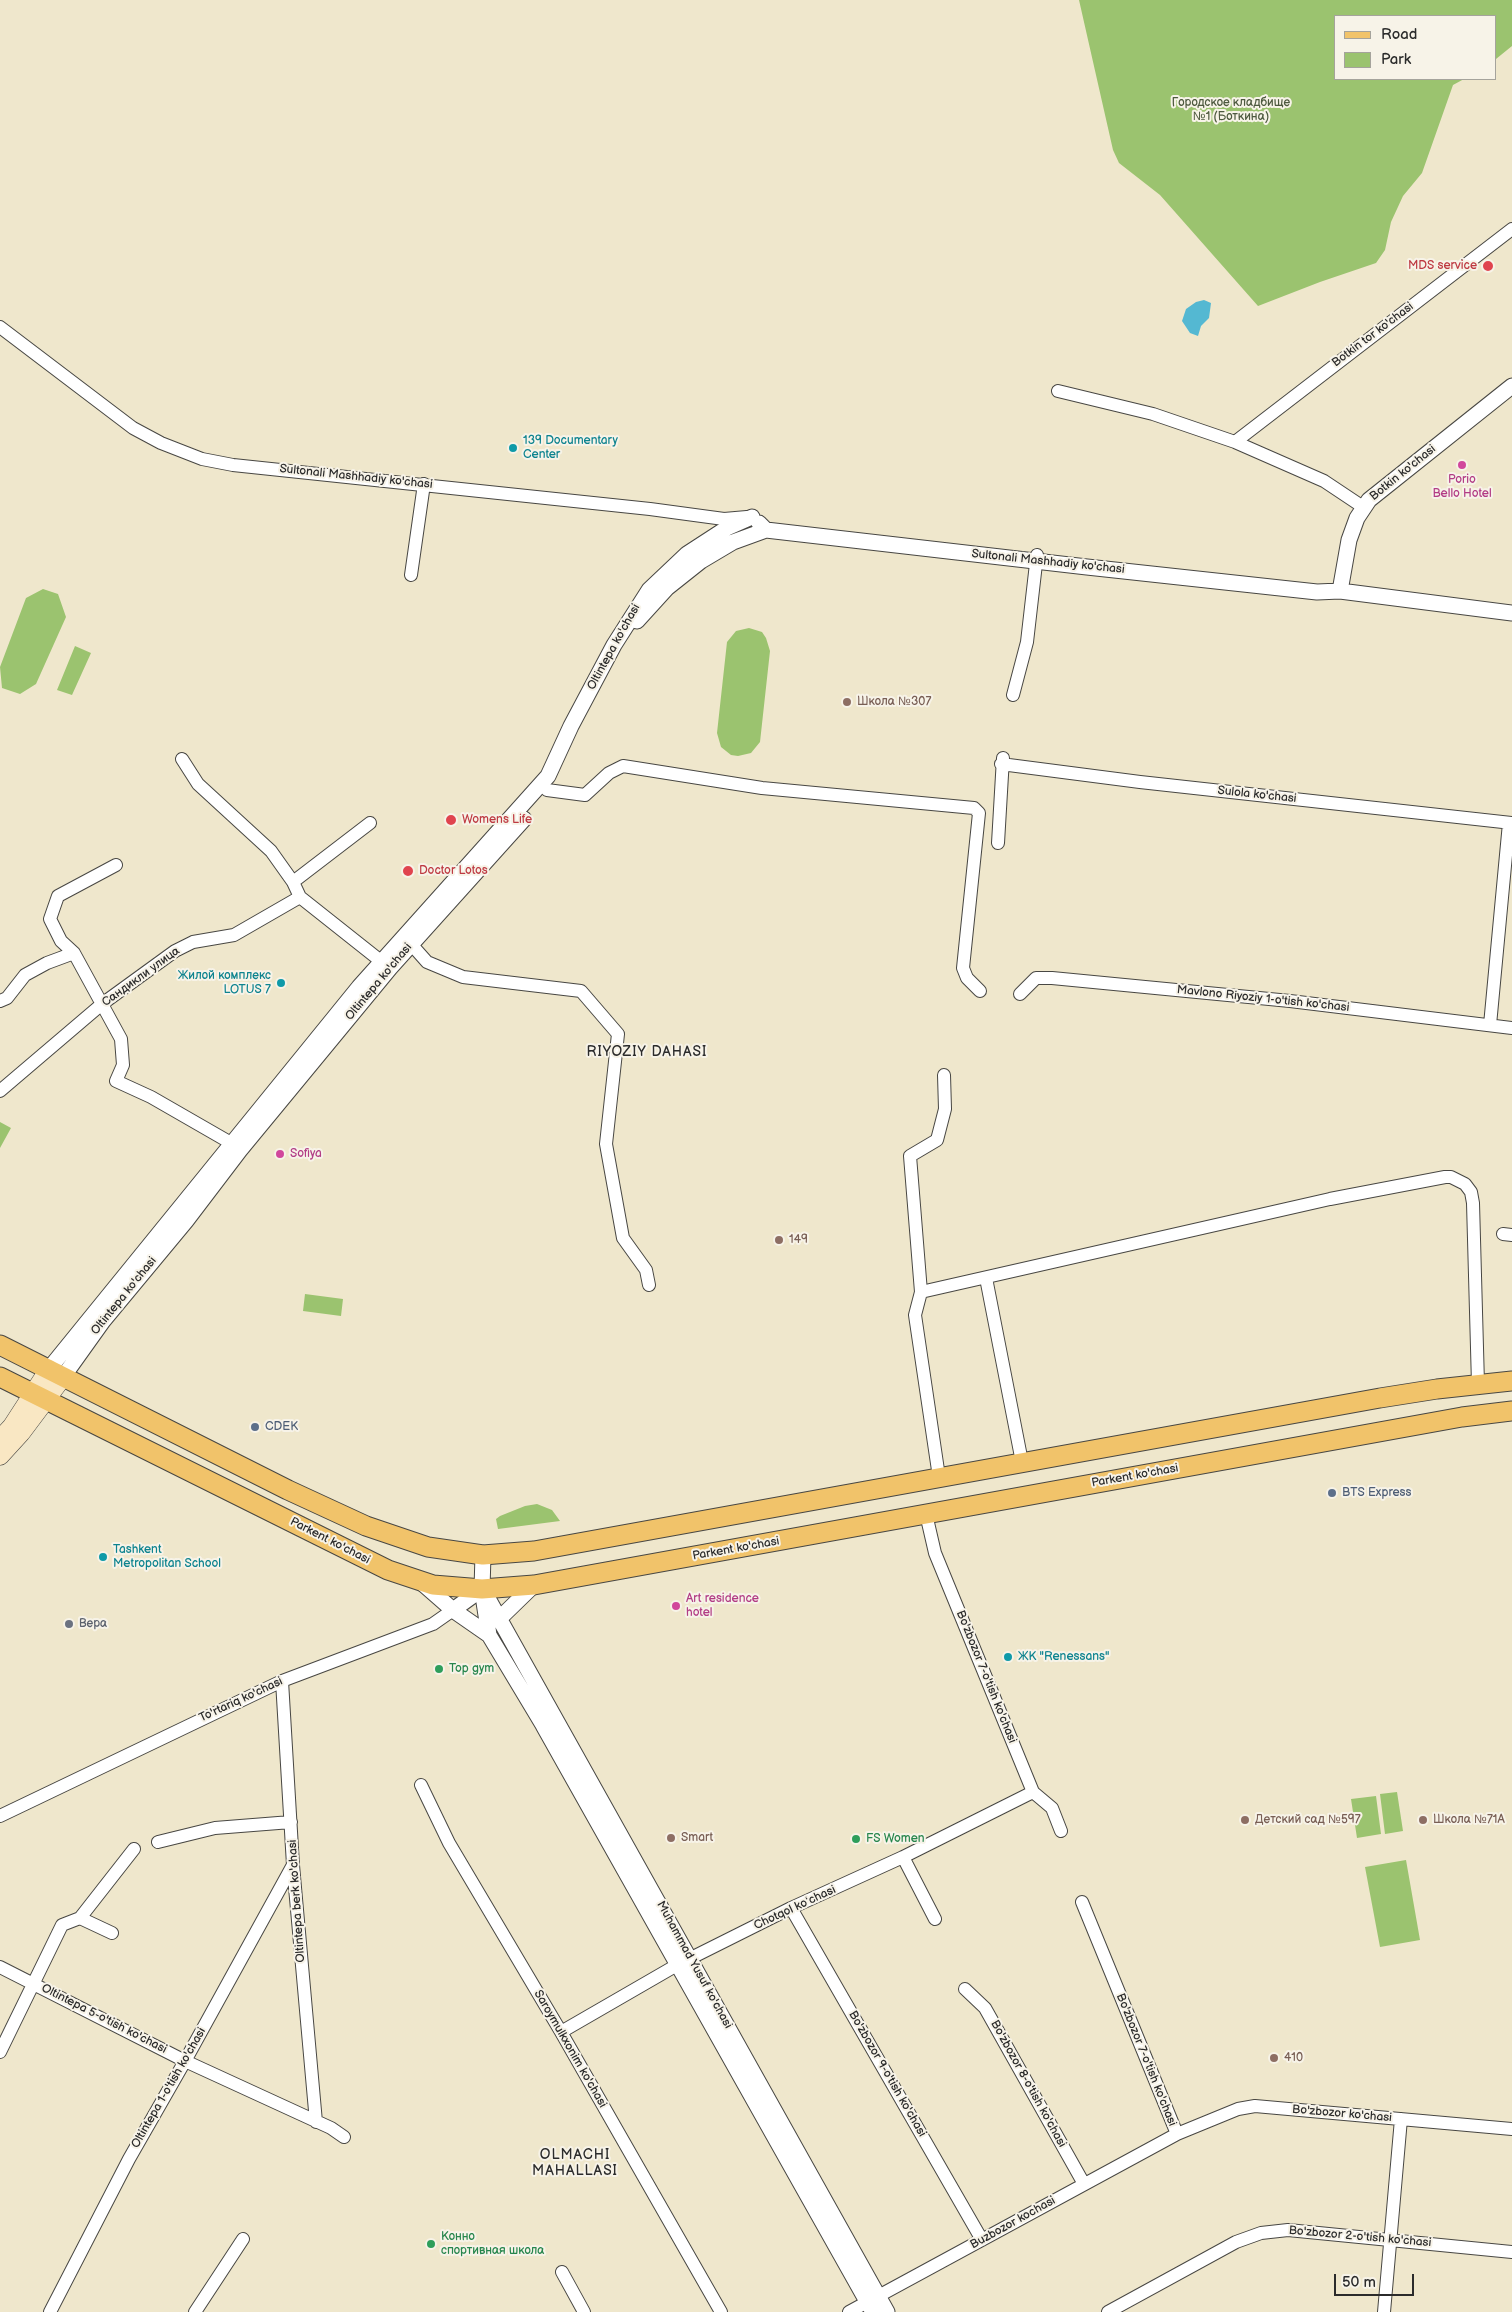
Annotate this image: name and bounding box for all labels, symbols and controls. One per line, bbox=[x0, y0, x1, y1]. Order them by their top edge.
legend bbox=[1334, 15, 1497, 80]
text: Road bbox=[1381, 25, 1417, 44]
text: Park bbox=[1381, 50, 1411, 69]
park label: Городское кладбище №1 (Боткина) bbox=[1172, 96, 1290, 124]
place label: MDS service bbox=[1408, 259, 1477, 273]
marker: MDS service bbox=[1481, 259, 1495, 273]
street label: Botkin tor ko'chasi bbox=[1329, 300, 1417, 370]
place label: 139 Documentary Center bbox=[523, 434, 618, 462]
marker: 139 Documentary Center bbox=[507, 442, 519, 454]
street label: Botkin ko'chasi bbox=[1367, 442, 1439, 504]
marker: Porio Bello Hotel bbox=[1456, 459, 1468, 471]
street label: Sultonali Mashhadiy ko'chasi bbox=[279, 462, 433, 492]
place label: Porio Bello Hotel bbox=[1432, 473, 1492, 501]
street label: Sultonali Mashhadiy ko'chasi bbox=[971, 547, 1125, 577]
street label: Oltintepa ko'chasi bbox=[584, 602, 644, 692]
place label: Школа №307 bbox=[857, 695, 931, 709]
marker: Школа №307 bbox=[841, 696, 853, 708]
street label: Sulola ko'chasi bbox=[1217, 784, 1297, 806]
marker: Womens Life bbox=[444, 813, 458, 827]
place label: Womens Life bbox=[462, 813, 532, 827]
marker: Doctor Lotos bbox=[401, 864, 415, 878]
place label: Doctor Lotos bbox=[419, 864, 488, 878]
street label: Oltintepa ko'chasi bbox=[343, 941, 415, 1023]
street label: Сандикли улица bbox=[99, 944, 183, 1010]
place label: Жилой комплекс LOTUS 7 bbox=[178, 969, 271, 997]
marker: Жилой комплекс LOTUS 7 bbox=[275, 977, 287, 989]
street label: Mavlono Riyoziy 1-o'tish ko'chasi bbox=[1176, 983, 1350, 1015]
district label: RIYOZIY DAHASI bbox=[585, 1044, 709, 1060]
place label: Sofiya bbox=[290, 1147, 322, 1161]
marker: Sofiya bbox=[274, 1148, 286, 1160]
place label: 149 bbox=[789, 1233, 808, 1247]
marker: 149 bbox=[773, 1234, 785, 1246]
street label: Oltintepa ko'chasi bbox=[88, 1254, 160, 1338]
place label: CDEK bbox=[265, 1420, 298, 1434]
marker: CDEK bbox=[249, 1421, 261, 1433]
street label: Parkent ko'chasi bbox=[1090, 1461, 1180, 1491]
place label: BTS Express bbox=[1342, 1486, 1412, 1500]
marker: BTS Express bbox=[1326, 1487, 1338, 1499]
street label: Parkent ko'chasi bbox=[288, 1515, 372, 1567]
street label: Parkent ko'chasi bbox=[691, 1534, 781, 1564]
place label: Tashkent Metropolitan School bbox=[113, 1543, 221, 1571]
marker: Tashkent Metropolitan School bbox=[97, 1551, 109, 1563]
place label: Art residence hotel bbox=[686, 1592, 759, 1620]
marker: Art residence hotel bbox=[670, 1600, 682, 1612]
street label: Bo'zbozor 7-o'tish ko'chasi bbox=[953, 1608, 1019, 1746]
place label: Вера bbox=[79, 1617, 107, 1631]
marker: Вера bbox=[63, 1618, 75, 1630]
place label: ЖК "Renessans" bbox=[1018, 1650, 1109, 1664]
marker: ЖК "Renessans" bbox=[1002, 1651, 1014, 1663]
place label: Top gym bbox=[449, 1662, 494, 1676]
marker: Top gym bbox=[433, 1663, 445, 1675]
street label: To'rtariq ko'chasi bbox=[197, 1674, 285, 1726]
place label: Детский сад №597 bbox=[1255, 1813, 1361, 1827]
place label: Школа №71А bbox=[1433, 1813, 1505, 1827]
marker: Детский сад №597 bbox=[1239, 1814, 1251, 1826]
marker: Школа №71А bbox=[1417, 1814, 1429, 1826]
place label: Smart bbox=[681, 1831, 713, 1845]
marker: Smart bbox=[665, 1832, 677, 1844]
place label: FS Women bbox=[866, 1832, 925, 1846]
marker: FS Women bbox=[850, 1833, 862, 1845]
street label: Oltintepa berk ko'chasi bbox=[286, 1839, 308, 1963]
street label: Chotqol koʻchasi bbox=[752, 1883, 838, 1933]
street label: Muhammad Yusuf ko'chasi bbox=[653, 1899, 735, 2031]
street label: Oltintepa 5-o'tish ko'chasi bbox=[39, 1981, 169, 2057]
street label: Saroymulkxonim ko'chasi bbox=[530, 1988, 610, 2110]
street label: Bo'zbozor 7-o'tish ko'chasi bbox=[1113, 1991, 1179, 2129]
street label: Bo'zbozor 9-o'tish ko'chasi bbox=[845, 2008, 929, 2140]
street label: Bo'zbozor 8-o'tish ko'chasi bbox=[987, 2018, 1069, 2150]
street label: Oltintepa 1-o'tish ko'chasi bbox=[129, 2025, 209, 2151]
place label: 410 bbox=[1284, 2051, 1303, 2065]
marker: 410 bbox=[1268, 2052, 1280, 2064]
street label: Bo'zbozor ko'chasi bbox=[1292, 2102, 1392, 2126]
district label: OLMACHI MAHALLASI bbox=[531, 2147, 619, 2180]
street label: Buzbozor kochasi bbox=[968, 2194, 1058, 2252]
street label: Bo'zbozor 2-o'tish ko'chasi bbox=[1288, 2224, 1432, 2250]
place label: Конно спортивная школа bbox=[441, 2230, 544, 2258]
marker: Конно спортивная школа bbox=[425, 2238, 437, 2250]
scale bar bbox=[1337, 2264, 1417, 2296]
text: 50 m bbox=[1342, 2273, 1376, 2292]

